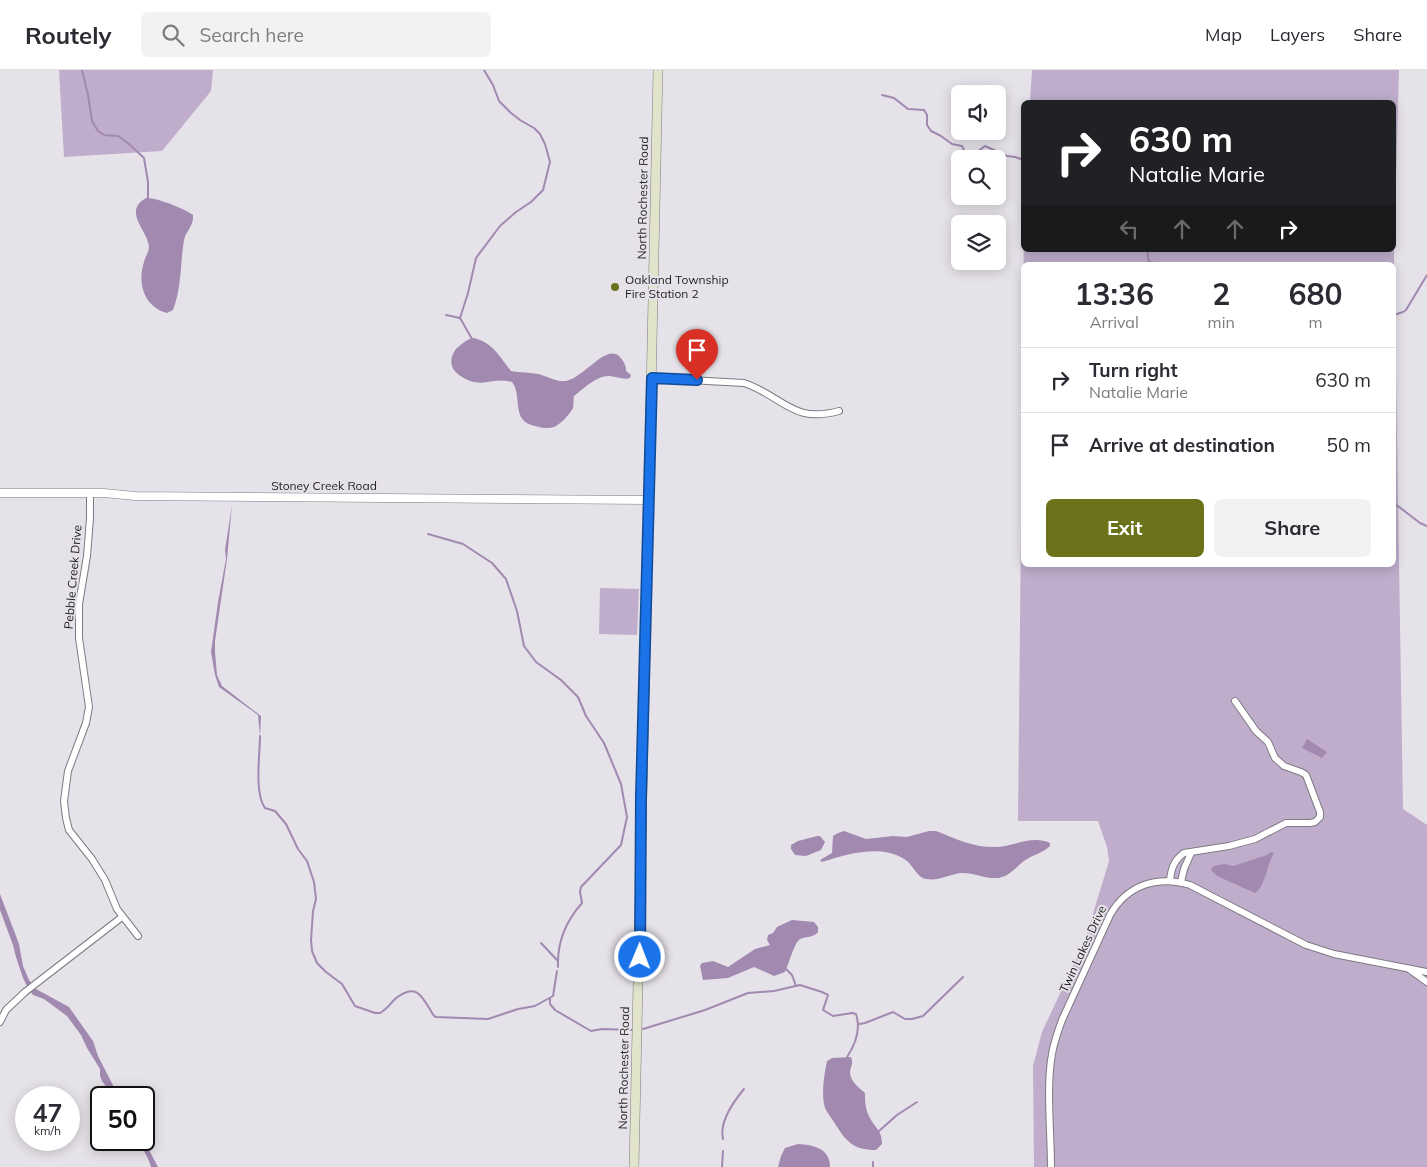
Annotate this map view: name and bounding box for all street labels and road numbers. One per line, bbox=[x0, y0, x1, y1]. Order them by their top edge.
street label: North Rochester Road bbox=[634, 136, 651, 260]
street label: Stoney Creek Road bbox=[271, 478, 377, 493]
street label: Pebble Creek Drive bbox=[60, 524, 85, 630]
street label: Twin Lakes Drive bbox=[1056, 903, 1109, 995]
street label: North Rochester Road bbox=[615, 1006, 632, 1130]

